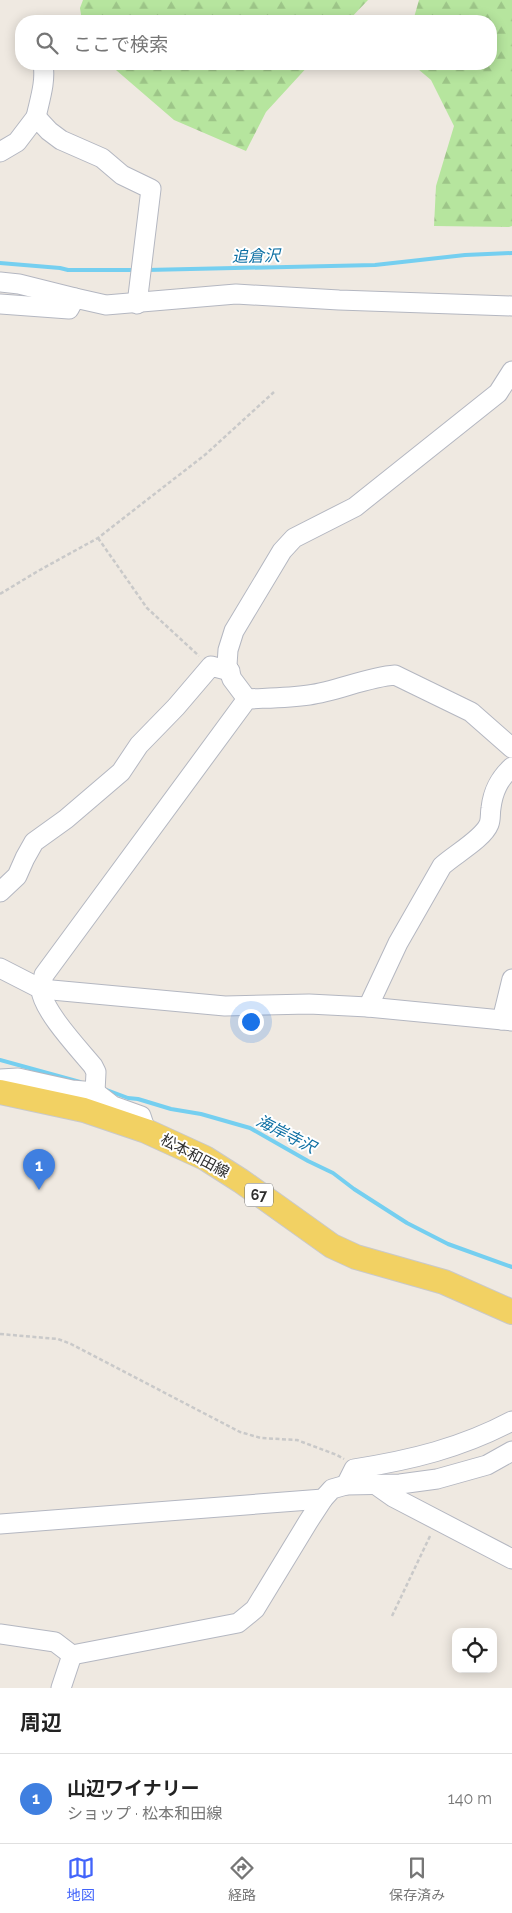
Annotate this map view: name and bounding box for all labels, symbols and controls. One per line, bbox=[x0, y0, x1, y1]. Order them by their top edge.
search box bbox=[15, 15, 497, 70]
icon: search bbox=[33, 29, 61, 57]
text: ここで検索 bbox=[73, 33, 168, 55]
water label: 追倉沢 bbox=[232, 246, 282, 266]
your location bbox=[238, 1009, 264, 1035]
water label: 海岸寺沢 bbox=[253, 1111, 321, 1158]
street label: 松本和田線 bbox=[158, 1130, 232, 1182]
pin: 1 bbox=[23, 1149, 55, 1190]
road number: 67 bbox=[245, 1184, 273, 1206]
map controls bbox=[452, 1628, 497, 1673]
button: locate bbox=[452, 1628, 497, 1673]
text: 周辺 bbox=[20, 1710, 62, 1735]
text: 山辺ワイナリー bbox=[67, 1777, 200, 1799]
text: 1 bbox=[32, 1789, 40, 1808]
text: 140 m bbox=[448, 1789, 492, 1808]
text: ショップ · 松本和田線 bbox=[67, 1804, 222, 1823]
tab: 地図 bbox=[67, 1854, 95, 1904]
tab: 経路 bbox=[228, 1854, 256, 1904]
tab: 保存済み bbox=[389, 1854, 445, 1904]

